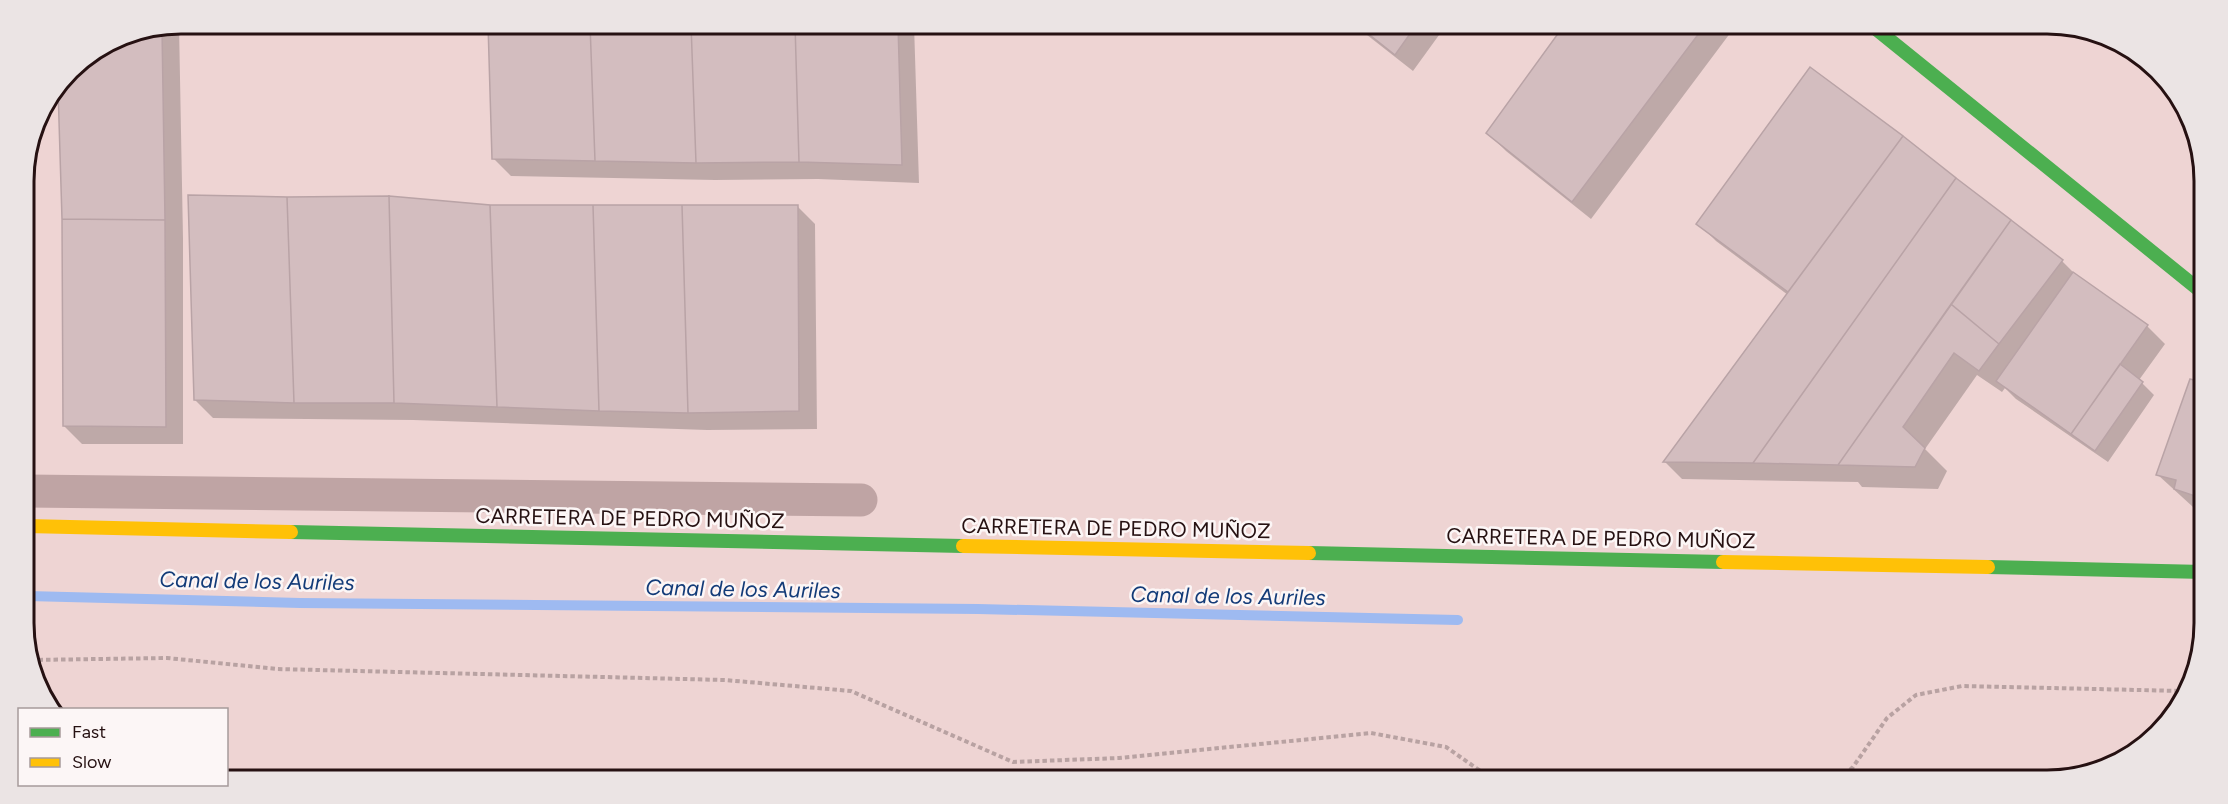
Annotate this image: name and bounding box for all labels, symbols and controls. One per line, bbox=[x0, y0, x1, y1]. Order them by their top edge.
street label: CARRETERA DE PEDRO MUÑOZ bbox=[475, 503, 785, 533]
street label: CARRETERA DE PEDRO MUÑOZ bbox=[961, 513, 1271, 543]
street label: CARRETERA DE PEDRO MUÑOZ bbox=[1446, 523, 1756, 553]
water label: Canal de los Auriles bbox=[159, 566, 355, 596]
water label: Canal de los Auriles bbox=[645, 574, 841, 604]
water label: Canal de los Auriles bbox=[1130, 581, 1326, 611]
legend bbox=[18, 708, 228, 786]
text: Fast bbox=[72, 721, 106, 743]
text: Slow bbox=[72, 751, 111, 773]

